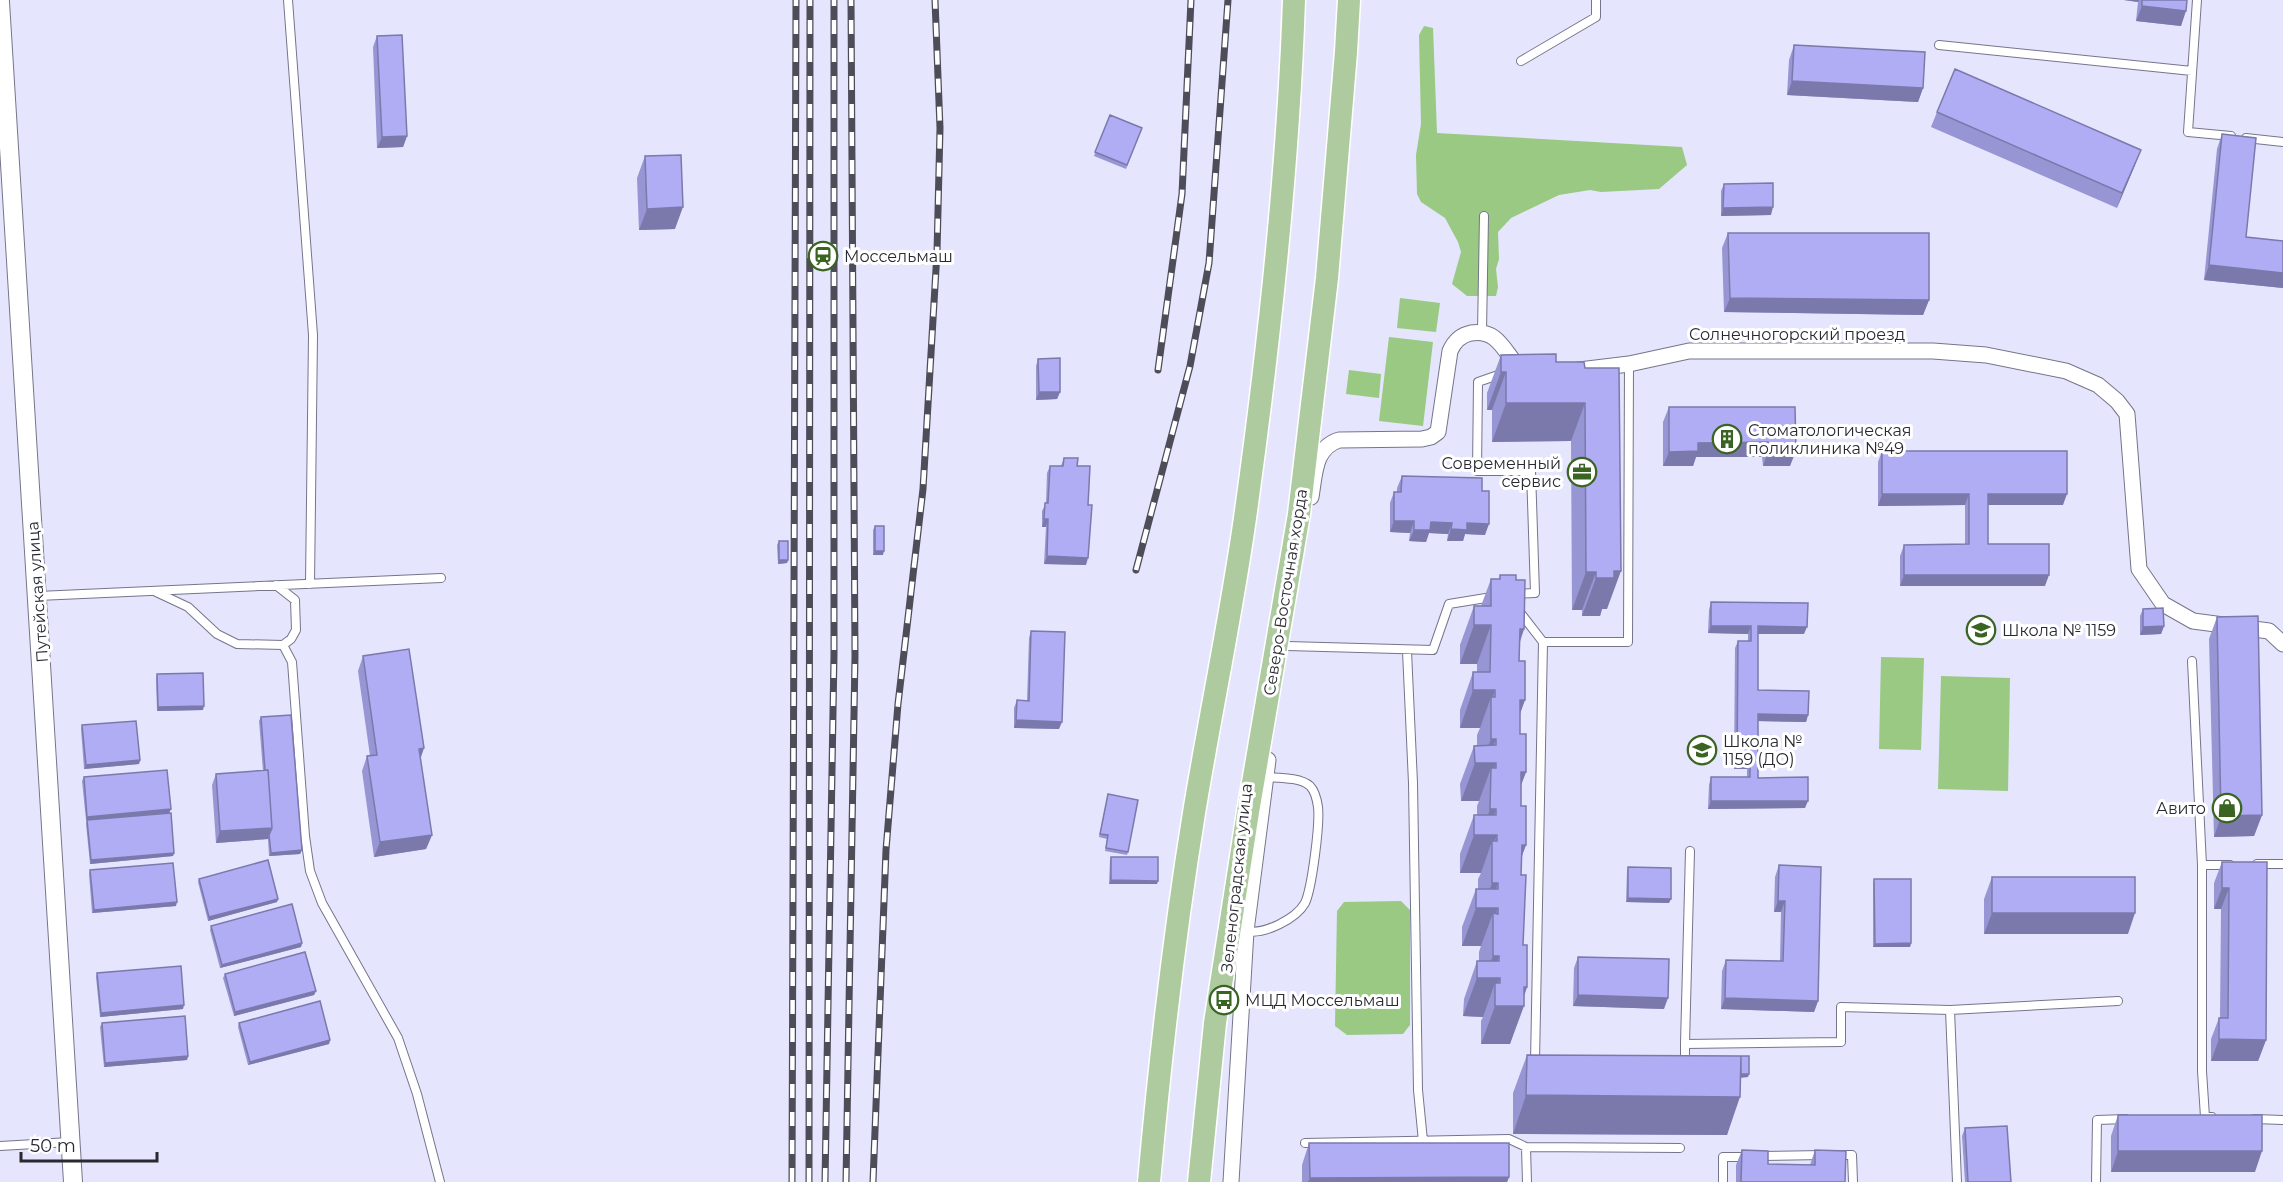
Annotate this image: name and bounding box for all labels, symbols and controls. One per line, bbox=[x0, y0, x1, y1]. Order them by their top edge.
station icon: Моссельмаш bbox=[807, 240, 839, 272]
place label: Моссельмаш bbox=[844, 247, 953, 266]
street label: Солнечногорский проезд bbox=[1689, 325, 1905, 344]
place label: Стоматологическая поликлиника №49 bbox=[1748, 421, 1911, 458]
building icon: Стоматологическая поликлиника №49 bbox=[1711, 423, 1743, 455]
place label: Современный сервис bbox=[1441, 454, 1561, 491]
office icon: Современный сервис bbox=[1566, 456, 1598, 488]
street label: Северо-Восточная хорда bbox=[1260, 487, 1311, 697]
street label: Путейская улица bbox=[23, 521, 52, 663]
school or university icon: Школа № 1159 bbox=[1965, 614, 1997, 646]
place label: Школа № 1159 bbox=[2002, 621, 2116, 640]
place label: Школа № 1159 (ДО) bbox=[1723, 732, 1803, 769]
school or university icon: Школа № 1159 (ДО) bbox=[1686, 734, 1718, 766]
street label: Зеленоградская улица bbox=[1217, 782, 1256, 974]
shop icon: Авито bbox=[2211, 792, 2243, 824]
place label: Авито bbox=[2156, 799, 2206, 818]
bus stop icon: МЦД Моссельмаш bbox=[1208, 984, 1240, 1016]
place label: МЦД Моссельмаш bbox=[1245, 991, 1400, 1010]
scale bar bbox=[21, 1125, 158, 1163]
text: 50 m bbox=[30, 1135, 76, 1157]

